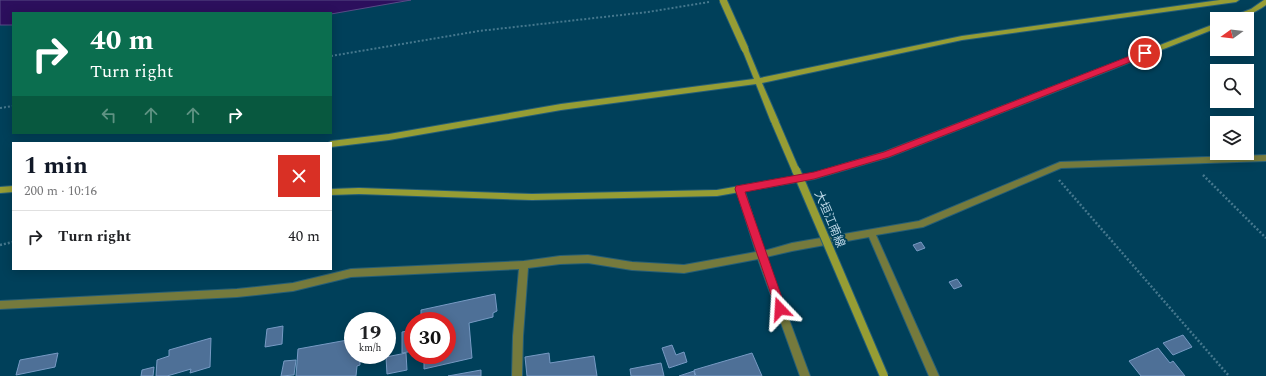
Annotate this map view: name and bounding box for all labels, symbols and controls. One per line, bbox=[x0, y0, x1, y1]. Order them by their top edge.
north arrow bbox=[1210, 12, 1254, 56]
map controls bbox=[1210, 12, 1254, 160]
text: 40 m bbox=[90, 19, 154, 62]
icon: right bbox=[24, 28, 76, 80]
pin bbox=[1128, 36, 1162, 70]
icon: arrive bbox=[1134, 42, 1156, 64]
text: Turn right bbox=[90, 58, 173, 85]
button: search bbox=[1210, 64, 1254, 108]
icon: left bbox=[98, 104, 120, 126]
icon: ahead bbox=[140, 104, 162, 126]
icon: ahead bbox=[182, 104, 204, 126]
icon: right bbox=[224, 104, 246, 126]
button: layers bbox=[1210, 116, 1254, 160]
text: 1 min bbox=[24, 148, 88, 184]
button: close bbox=[278, 155, 320, 197]
text: 200 m · 10:16 bbox=[24, 181, 97, 201]
street label: 大垣江南線 bbox=[809, 188, 850, 251]
text: Turn right bbox=[58, 225, 131, 248]
text: 40 m bbox=[288, 225, 320, 248]
icon: right bbox=[24, 226, 46, 248]
position arrow bbox=[759, 288, 801, 330]
speed limit sign: 30 bbox=[404, 312, 456, 364]
text: 19 bbox=[359, 318, 381, 348]
text: km/h bbox=[359, 340, 381, 356]

